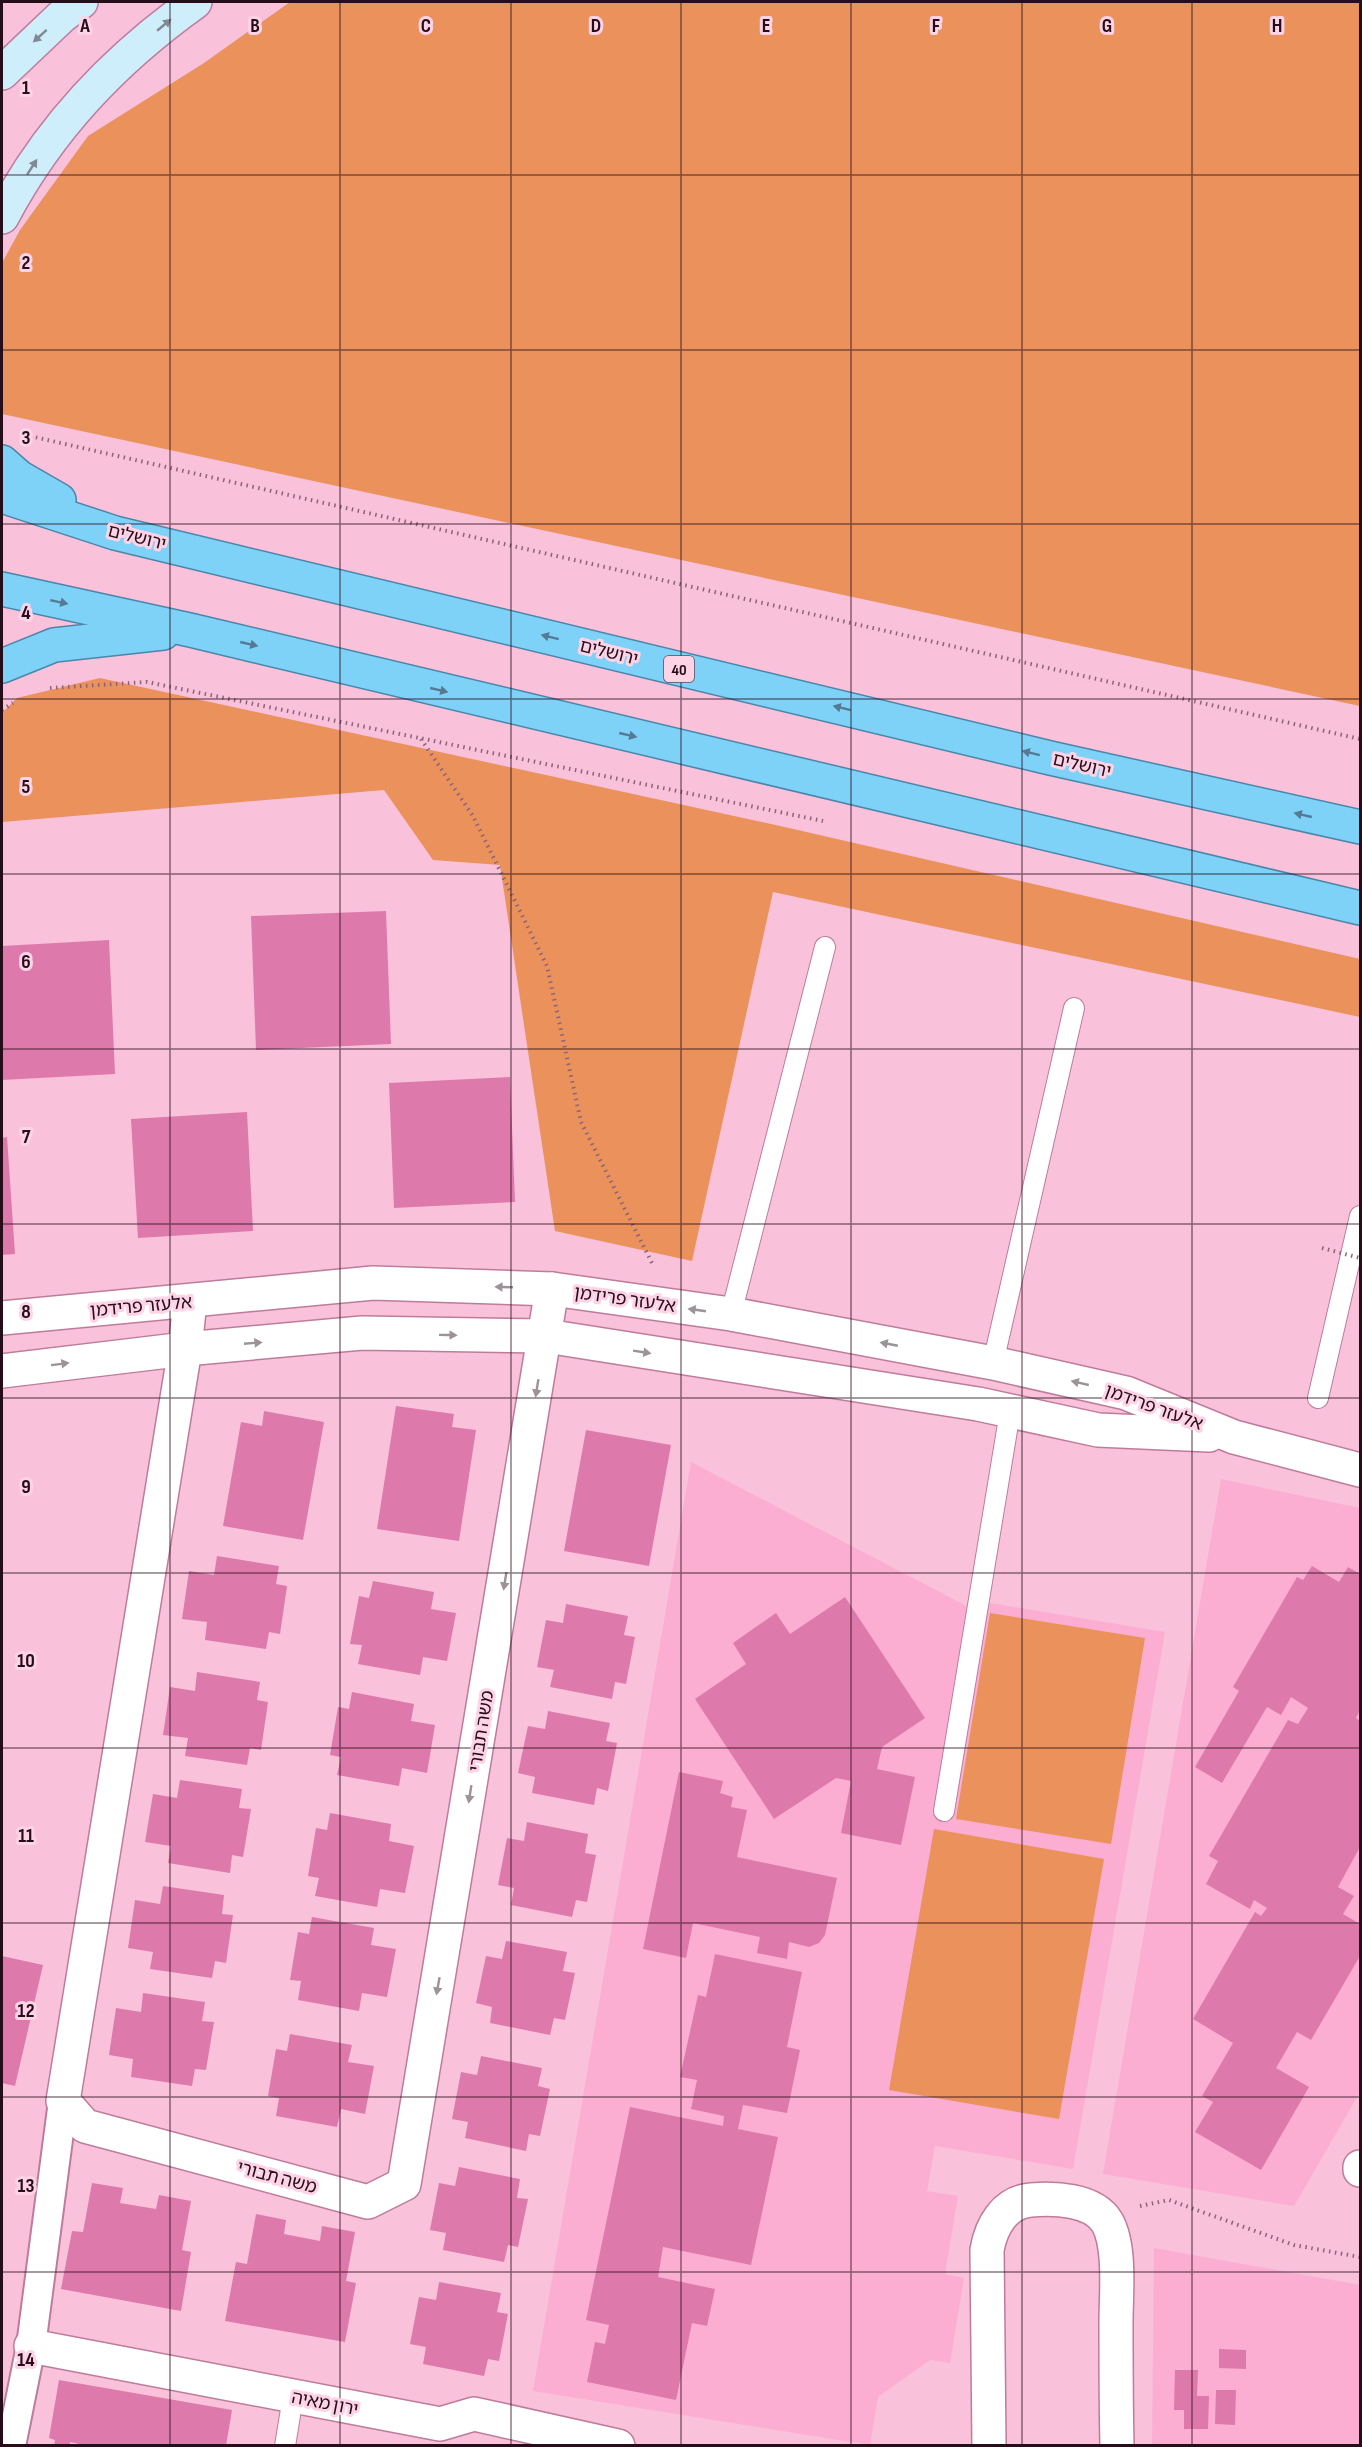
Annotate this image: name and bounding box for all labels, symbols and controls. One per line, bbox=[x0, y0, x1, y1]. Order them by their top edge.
text: A bbox=[79, 14, 90, 38]
text: B bbox=[250, 14, 260, 38]
text: C bbox=[421, 14, 431, 38]
text: D bbox=[591, 14, 601, 38]
text: E bbox=[762, 14, 770, 38]
text: F bbox=[932, 14, 940, 38]
text: G bbox=[1102, 14, 1112, 38]
text: H bbox=[1272, 14, 1282, 38]
one-way arrow bbox=[156, 18, 172, 31]
one-way arrow bbox=[33, 29, 48, 42]
text: 1 bbox=[22, 76, 30, 100]
one-way arrow bbox=[26, 159, 37, 175]
text: 2 bbox=[22, 251, 30, 275]
text: 3 bbox=[22, 426, 31, 450]
street label: ירושלים bbox=[106, 520, 168, 555]
one-way arrow bbox=[49, 598, 68, 607]
text: 4 bbox=[21, 601, 31, 625]
one-way arrow bbox=[541, 632, 559, 642]
street label: ירושלים bbox=[578, 635, 640, 670]
one-way arrow bbox=[240, 640, 258, 650]
road number: 40 bbox=[664, 656, 694, 682]
one-way arrow bbox=[429, 685, 448, 695]
one-way arrow bbox=[832, 702, 851, 712]
one-way arrow bbox=[619, 731, 637, 741]
one-way arrow bbox=[1022, 748, 1040, 758]
street label: ירושלים bbox=[1051, 749, 1113, 782]
text: 5 bbox=[22, 775, 31, 799]
one-way arrow bbox=[1294, 809, 1313, 819]
text: 6 bbox=[21, 950, 31, 974]
text: 7 bbox=[22, 1125, 31, 1149]
street label: אלעזר פרידמן bbox=[573, 1282, 677, 1317]
one-way arrow bbox=[494, 1283, 513, 1292]
street label: אלעזר פרידמן bbox=[89, 1292, 193, 1321]
text: 8 bbox=[21, 1300, 31, 1324]
one-way arrow bbox=[688, 1305, 707, 1314]
one-way arrow bbox=[438, 1330, 457, 1340]
one-way arrow bbox=[244, 1338, 263, 1348]
one-way arrow bbox=[880, 1339, 899, 1348]
one-way arrow bbox=[632, 1347, 651, 1356]
one-way arrow bbox=[50, 1359, 69, 1369]
one-way arrow bbox=[1071, 1378, 1090, 1387]
one-way arrow bbox=[532, 1379, 541, 1398]
street label: אלעזר פרידמן bbox=[1102, 1380, 1206, 1435]
text: 9 bbox=[21, 1475, 31, 1499]
one-way arrow bbox=[501, 1571, 510, 1590]
text: 10 bbox=[17, 1649, 35, 1673]
street label: משה תבורי bbox=[465, 1689, 498, 1773]
one-way arrow bbox=[466, 1784, 475, 1803]
text: 11 bbox=[18, 1824, 34, 1848]
one-way arrow bbox=[433, 1977, 442, 1996]
text: 12 bbox=[18, 1999, 34, 2023]
street label: משה תבורי bbox=[235, 2157, 319, 2198]
text: 13 bbox=[18, 2174, 34, 2198]
text: 14 bbox=[17, 2348, 35, 2372]
street label: ירון מאיה bbox=[290, 2387, 360, 2420]

